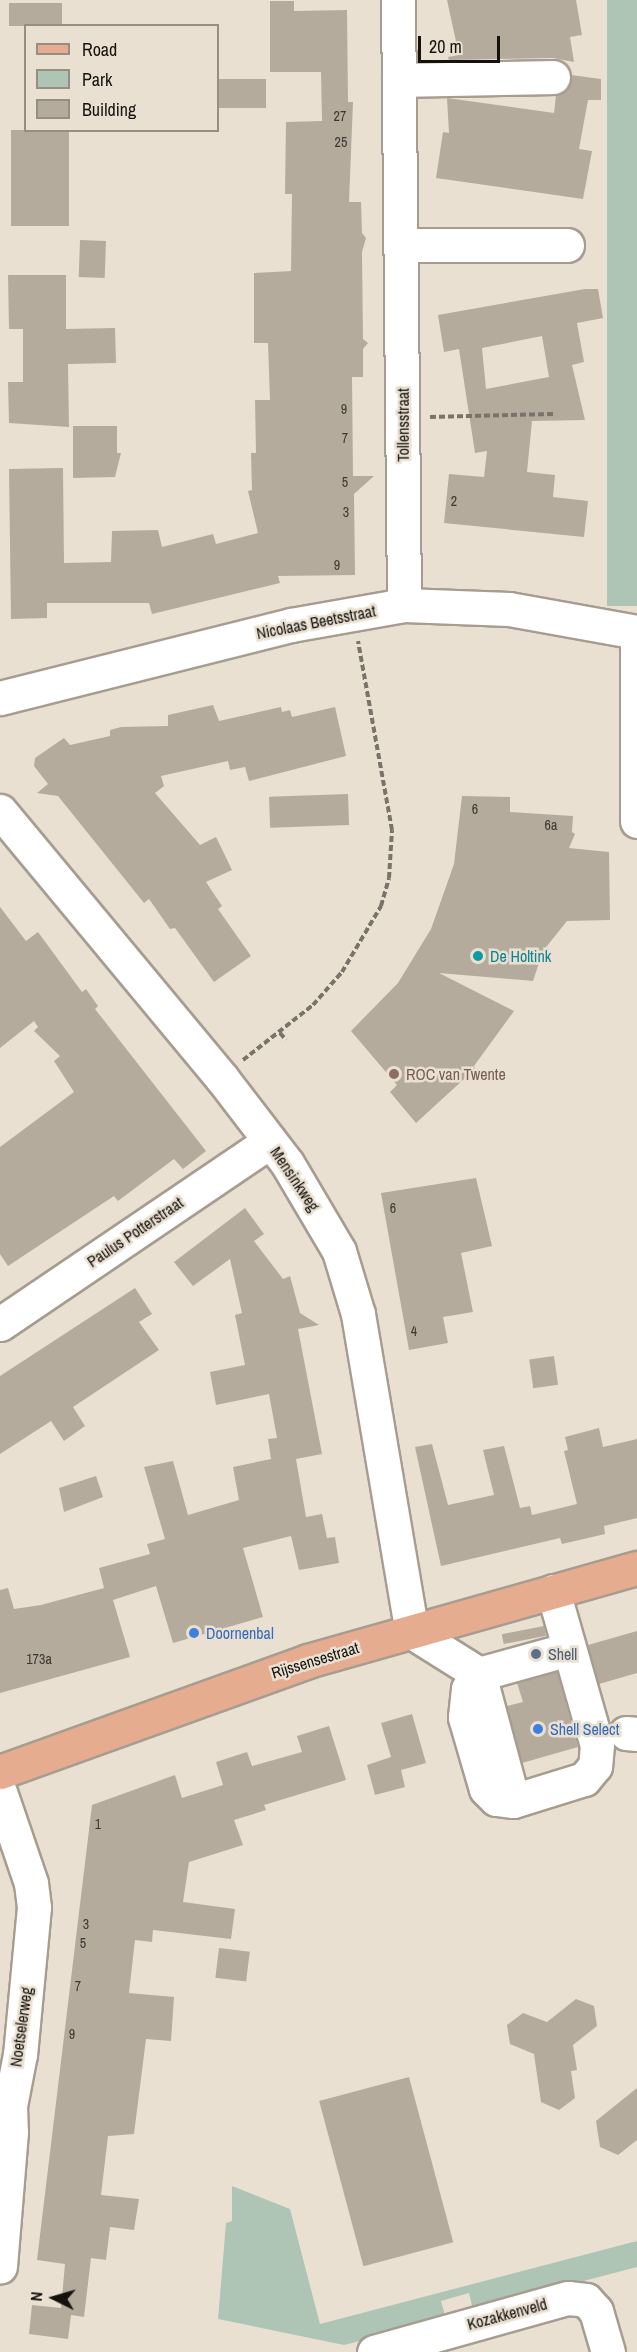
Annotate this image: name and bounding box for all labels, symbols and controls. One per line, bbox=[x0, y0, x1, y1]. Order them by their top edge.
legend bbox=[24, 24, 219, 132]
scale bar bbox=[421, 24, 504, 62]
text: 20 m bbox=[429, 34, 462, 59]
text: Road bbox=[82, 37, 117, 62]
text: Park bbox=[82, 67, 112, 92]
text: Building bbox=[82, 97, 136, 122]
house number: 27 bbox=[334, 108, 346, 124]
house number: 25 bbox=[335, 134, 347, 150]
street label: Tollensstraat bbox=[393, 388, 413, 462]
house number: 9 bbox=[341, 401, 347, 417]
house number: 7 bbox=[342, 430, 348, 446]
house number: 5 bbox=[342, 474, 348, 490]
house number: 2 bbox=[451, 493, 457, 509]
house number: 3 bbox=[343, 504, 349, 520]
house number: 9 bbox=[334, 557, 340, 573]
street label: Nicolaas Beetsstraat bbox=[255, 601, 377, 643]
house number: 6 bbox=[472, 801, 478, 817]
house number: 6a bbox=[545, 817, 557, 833]
place label: De Holtink bbox=[490, 946, 551, 966]
marker: De Holtink bbox=[471, 949, 485, 963]
place label: ROC van Twente bbox=[406, 1064, 506, 1084]
marker: ROC van Twente bbox=[387, 1067, 401, 1081]
street label: Mensinkweg bbox=[266, 1143, 324, 1215]
street label: Paulus Potterstraat bbox=[83, 1193, 187, 1271]
house number: 6 bbox=[390, 1200, 396, 1216]
house number: 4 bbox=[411, 1323, 417, 1339]
place label: Doornenbal bbox=[206, 1623, 274, 1643]
marker: Doornenbal bbox=[187, 1626, 201, 1640]
street label: Rijssensestraat bbox=[269, 1638, 361, 1682]
place label: Shell bbox=[548, 1644, 577, 1664]
marker: Shell bbox=[529, 1647, 543, 1661]
house number: 173a bbox=[26, 1651, 52, 1667]
place label: Shell Select bbox=[550, 1719, 619, 1739]
marker: Shell Select bbox=[531, 1722, 545, 1736]
house number: 1 bbox=[95, 1816, 101, 1832]
house number: 3 bbox=[83, 1916, 89, 1932]
house number: 5 bbox=[80, 1935, 86, 1951]
house number: 7 bbox=[75, 1978, 81, 1994]
street label: Noetselerweg bbox=[6, 1986, 36, 2068]
house number: 9 bbox=[69, 2026, 75, 2042]
north arrow bbox=[24, 2268, 84, 2328]
text: N bbox=[25, 2291, 47, 2302]
street label: Kozakkenveld bbox=[465, 2294, 549, 2334]

